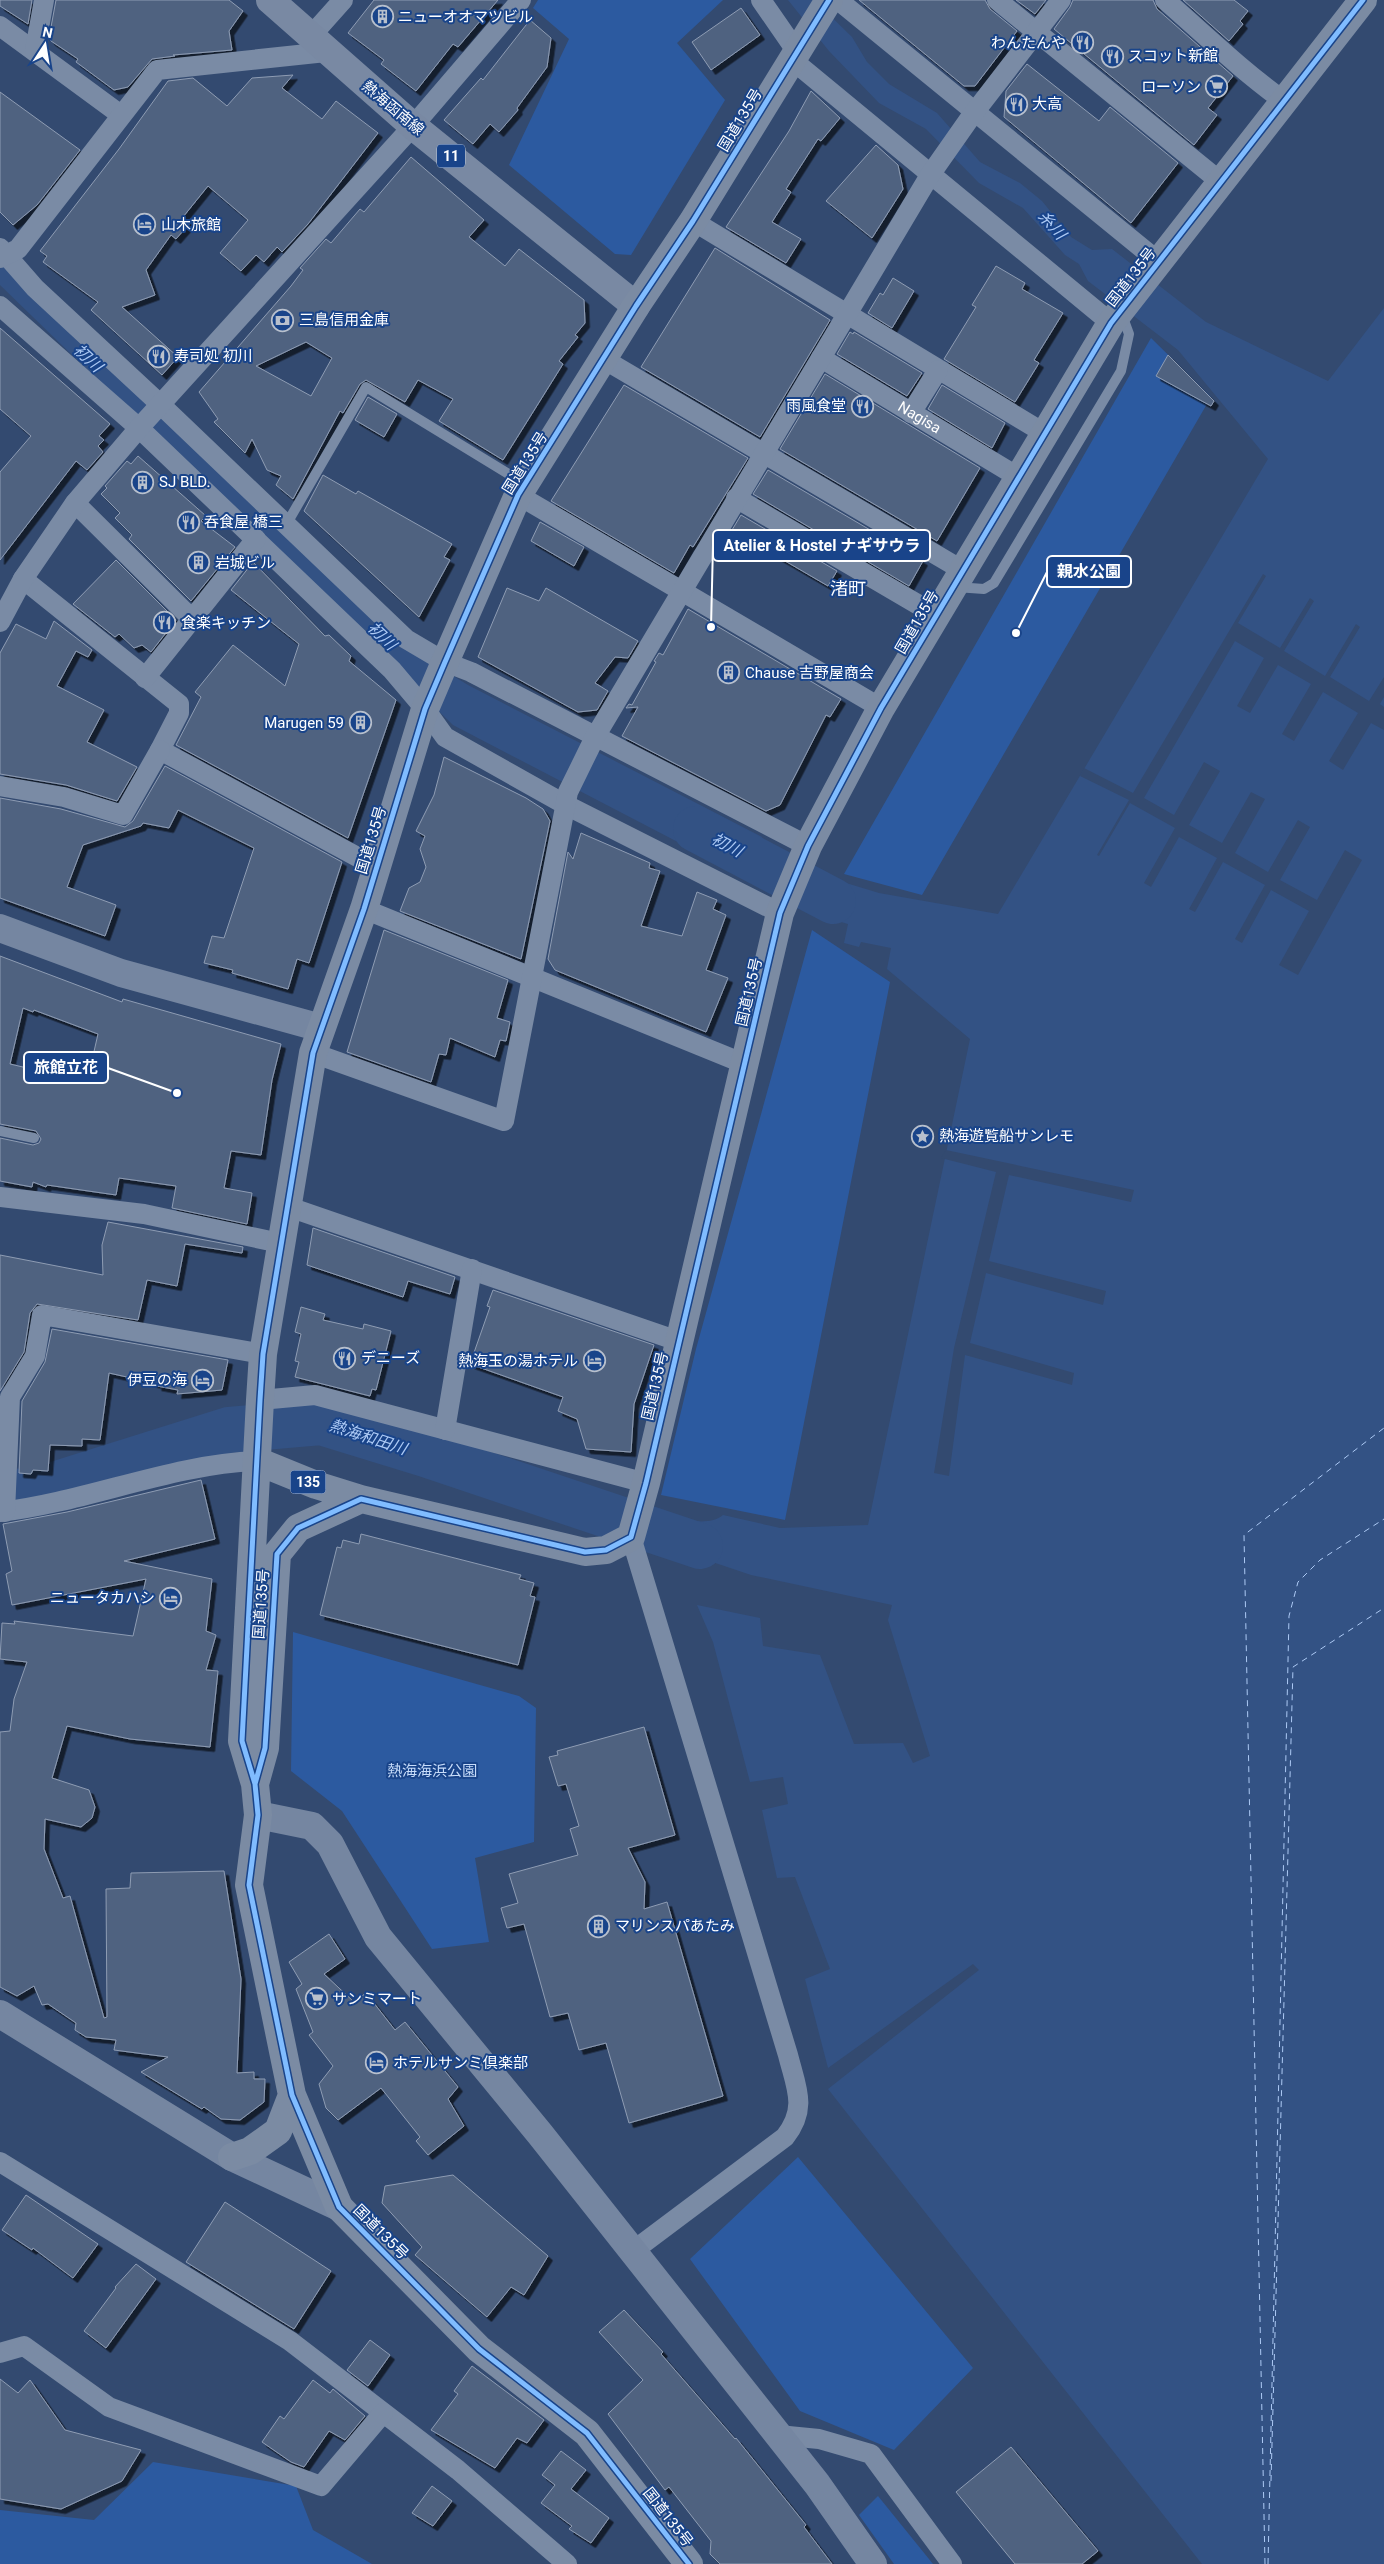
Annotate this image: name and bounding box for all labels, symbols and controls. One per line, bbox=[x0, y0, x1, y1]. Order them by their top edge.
building icon: ニューオオマツビル bbox=[370, 5, 394, 29]
place label: ニューオオマツビル bbox=[398, 8, 533, 26]
north arrow bbox=[20, 20, 70, 70]
text: N bbox=[41, 23, 54, 41]
restaurant icon: わんたんや bbox=[1070, 31, 1094, 55]
place label: わんたんや bbox=[991, 34, 1066, 52]
restaurant icon: スコット新館 bbox=[1100, 44, 1124, 68]
place label: スコット新館 bbox=[1128, 47, 1218, 65]
supermarket icon: ローソン bbox=[1205, 75, 1229, 99]
street label: 熱海函南線 bbox=[358, 77, 428, 139]
place label: ローソン bbox=[1141, 78, 1201, 96]
street label: 国道135号 bbox=[714, 85, 766, 155]
restaurant icon: 大高 bbox=[1004, 92, 1028, 116]
place label: 大高 bbox=[1032, 95, 1062, 113]
road number: 11 bbox=[437, 144, 465, 168]
water label: 糸川 bbox=[1034, 207, 1071, 245]
hotel icon: 山木旅館 bbox=[133, 213, 157, 237]
place label: 山木旅館 bbox=[161, 216, 221, 234]
street label: 国道135号 bbox=[1102, 244, 1160, 310]
bank icon: 三島信用金庫 bbox=[271, 308, 295, 332]
place label: 三島信用金庫 bbox=[299, 311, 389, 329]
water label: 初川 bbox=[70, 340, 108, 377]
restaurant icon: 寿司処 初川 bbox=[146, 344, 170, 368]
place label: 寿司処 初川 bbox=[174, 347, 253, 365]
restaurant icon: 雨風食堂 bbox=[850, 394, 874, 418]
place label: 雨風食堂 bbox=[786, 397, 846, 415]
street label: Nagisa bbox=[895, 398, 944, 437]
street label: 国道135号 bbox=[499, 428, 551, 498]
building icon: SJ BLD. bbox=[131, 470, 155, 494]
place label: SJ BLD. bbox=[159, 473, 210, 491]
restaurant icon: 呑食屋 橋三 bbox=[176, 510, 200, 534]
place label: 呑食屋 橋三 bbox=[204, 513, 283, 531]
callout: Atelier & Hostel ナギサウラ bbox=[713, 530, 930, 561]
text: Atelier & Hostel ナギサウラ bbox=[724, 536, 920, 555]
building icon: 岩城ビル bbox=[187, 551, 211, 575]
place label: 岩城ビル bbox=[215, 554, 275, 572]
callout: 親水公園 bbox=[1047, 556, 1131, 587]
text: 親水公園 bbox=[1057, 562, 1121, 581]
district label: 渚町 bbox=[830, 578, 866, 599]
street label: 国道135号 bbox=[892, 587, 942, 657]
restaurant icon: 食楽キッチン bbox=[153, 611, 177, 635]
place label: 食楽キッチン bbox=[181, 614, 271, 632]
water label: 初川 bbox=[364, 618, 402, 655]
building icon: Chause 吉野屋商会 bbox=[717, 661, 741, 685]
place label: Chause 吉野屋商会 bbox=[745, 664, 874, 682]
building icon: Marugen 59 bbox=[348, 711, 372, 735]
place label: Marugen 59 bbox=[264, 714, 344, 732]
street label: 国道135号 bbox=[352, 804, 390, 876]
water label: 初川 bbox=[708, 829, 747, 862]
street label: 国道135号 bbox=[732, 956, 766, 1028]
callout: 旅館立花 bbox=[24, 1052, 108, 1083]
text: 旅館立花 bbox=[34, 1058, 98, 1077]
place icon: 熱海遊覧船サンレモ bbox=[911, 1124, 935, 1148]
place label: 熱海遊覧船サンレモ bbox=[939, 1127, 1074, 1145]
restaurant icon: デニーズ bbox=[333, 1346, 357, 1370]
place label: デニーズ bbox=[361, 1349, 420, 1367]
hotel icon: 熱海玉の湯ホテル bbox=[582, 1349, 606, 1373]
street label: 国道135号 bbox=[638, 1350, 672, 1422]
place label: 熱海玉の湯ホテル bbox=[458, 1352, 578, 1370]
hotel icon: 伊豆の海 bbox=[191, 1368, 215, 1392]
place label: 伊豆の海 bbox=[127, 1371, 187, 1389]
water label: 熱海和田川 bbox=[327, 1416, 411, 1459]
road number: 135 bbox=[290, 1470, 326, 1494]
street label: 国道135号 bbox=[250, 1568, 272, 1640]
hotel icon: ニュータカハシ bbox=[159, 1586, 183, 1610]
place label: ニュータカハシ bbox=[50, 1589, 155, 1607]
park label: 熱海海浜公園 bbox=[387, 1762, 477, 1780]
building icon: マリンスパあたみ bbox=[587, 1914, 611, 1938]
place label: マリンスパあたみ bbox=[615, 1917, 735, 1935]
supermarket icon: サンミマート bbox=[304, 1987, 328, 2011]
place label: サンミマート bbox=[332, 1990, 422, 2008]
hotel icon: ホテルサンミ倶楽部 bbox=[365, 2051, 389, 2075]
place label: ホテルサンミ倶楽部 bbox=[393, 2054, 528, 2072]
street label: 国道135号 bbox=[350, 2201, 412, 2263]
street label: 国道135号 bbox=[639, 2484, 697, 2550]

